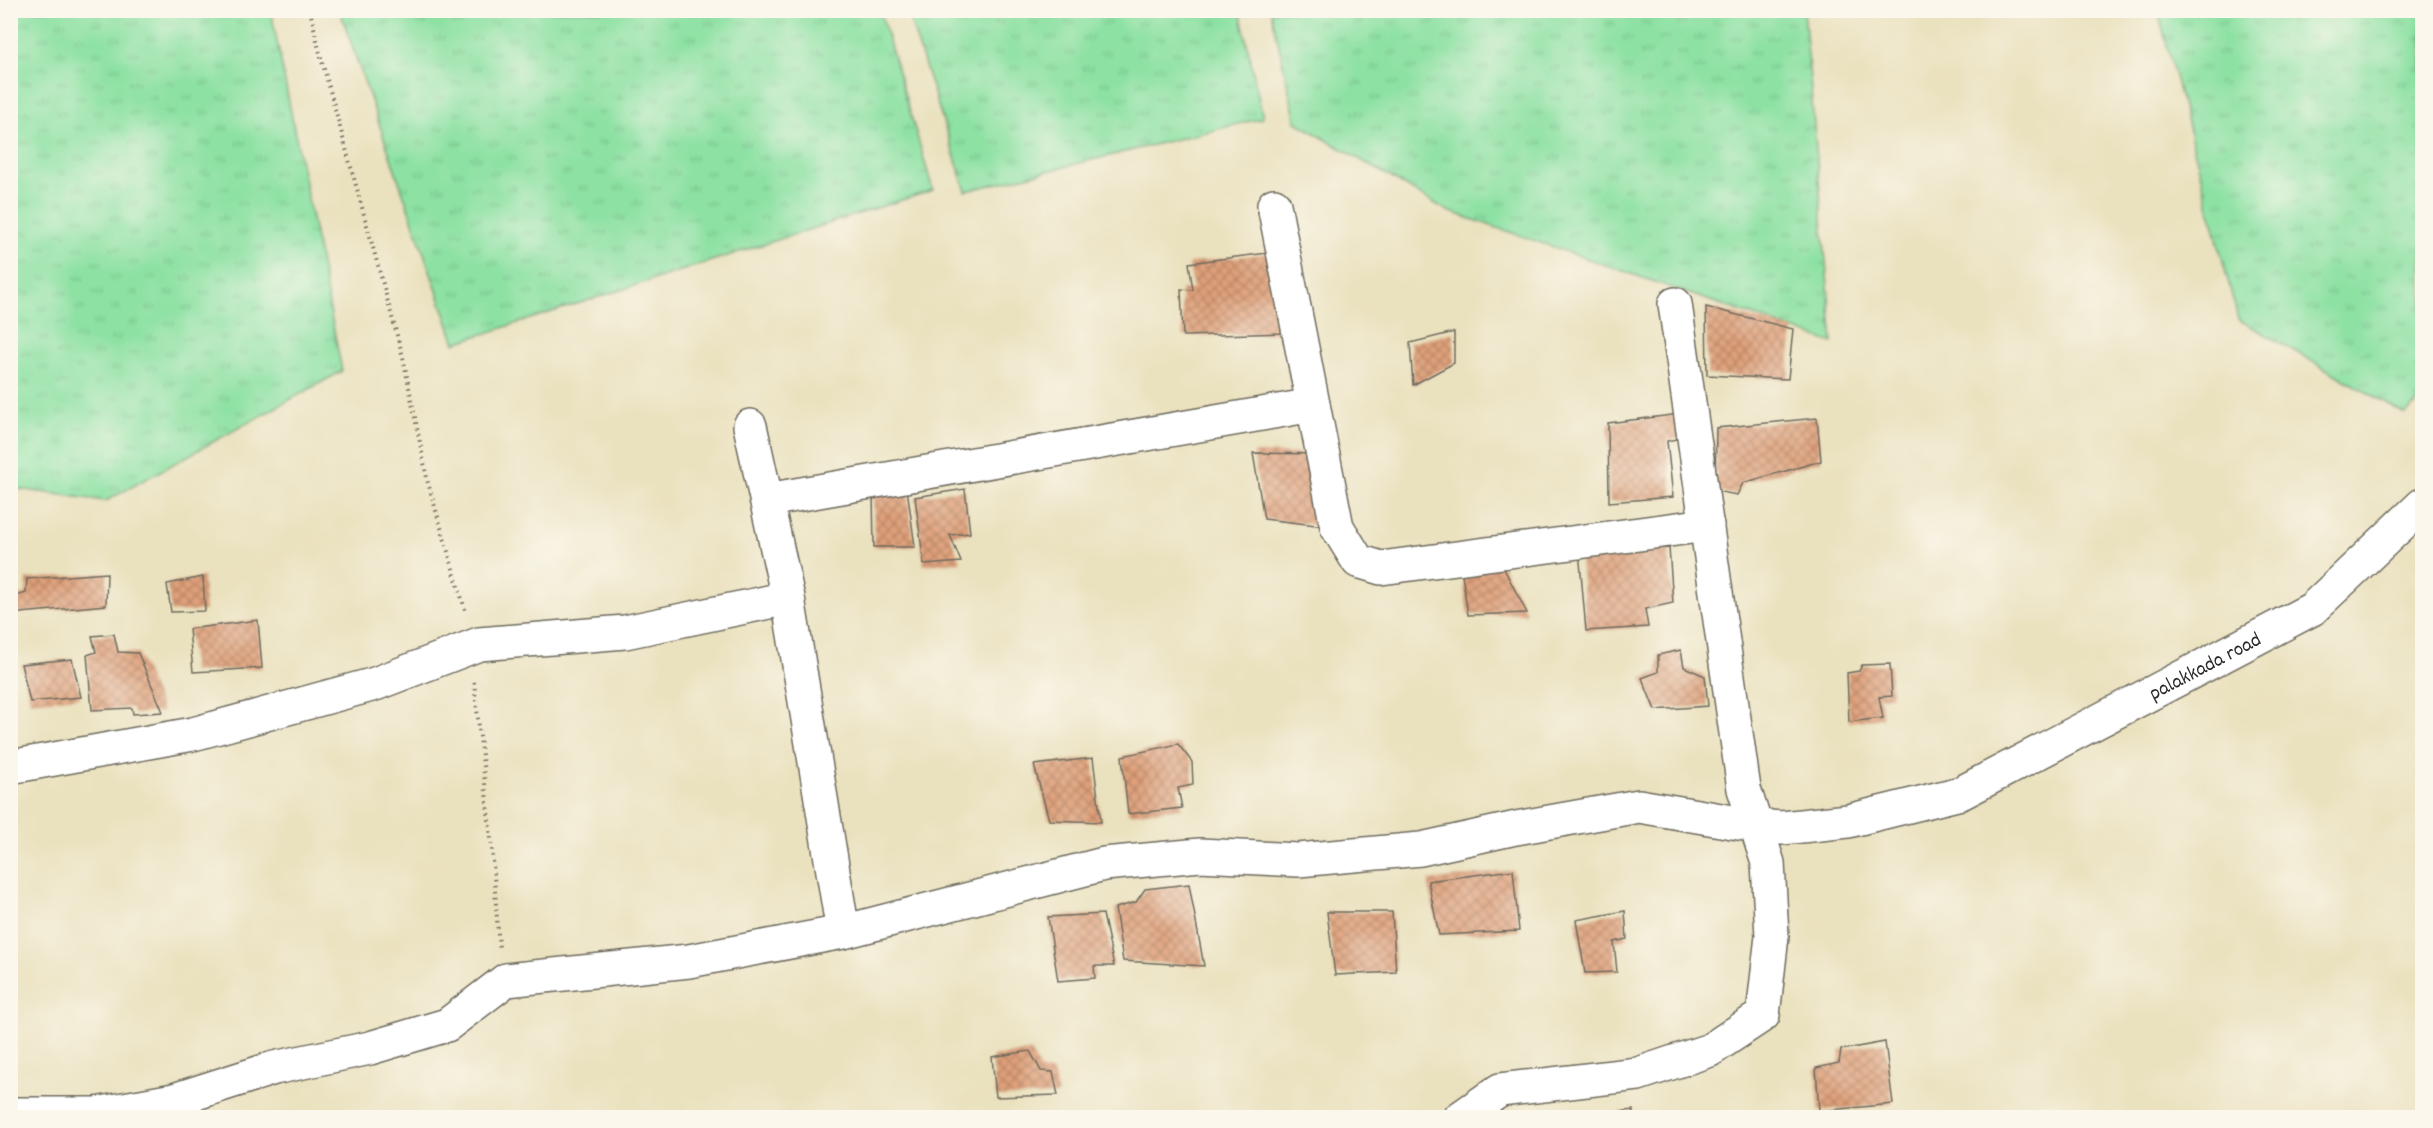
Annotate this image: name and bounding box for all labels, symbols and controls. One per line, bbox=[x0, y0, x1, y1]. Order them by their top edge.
street label: palakkada road bbox=[2144, 626, 2267, 710]

